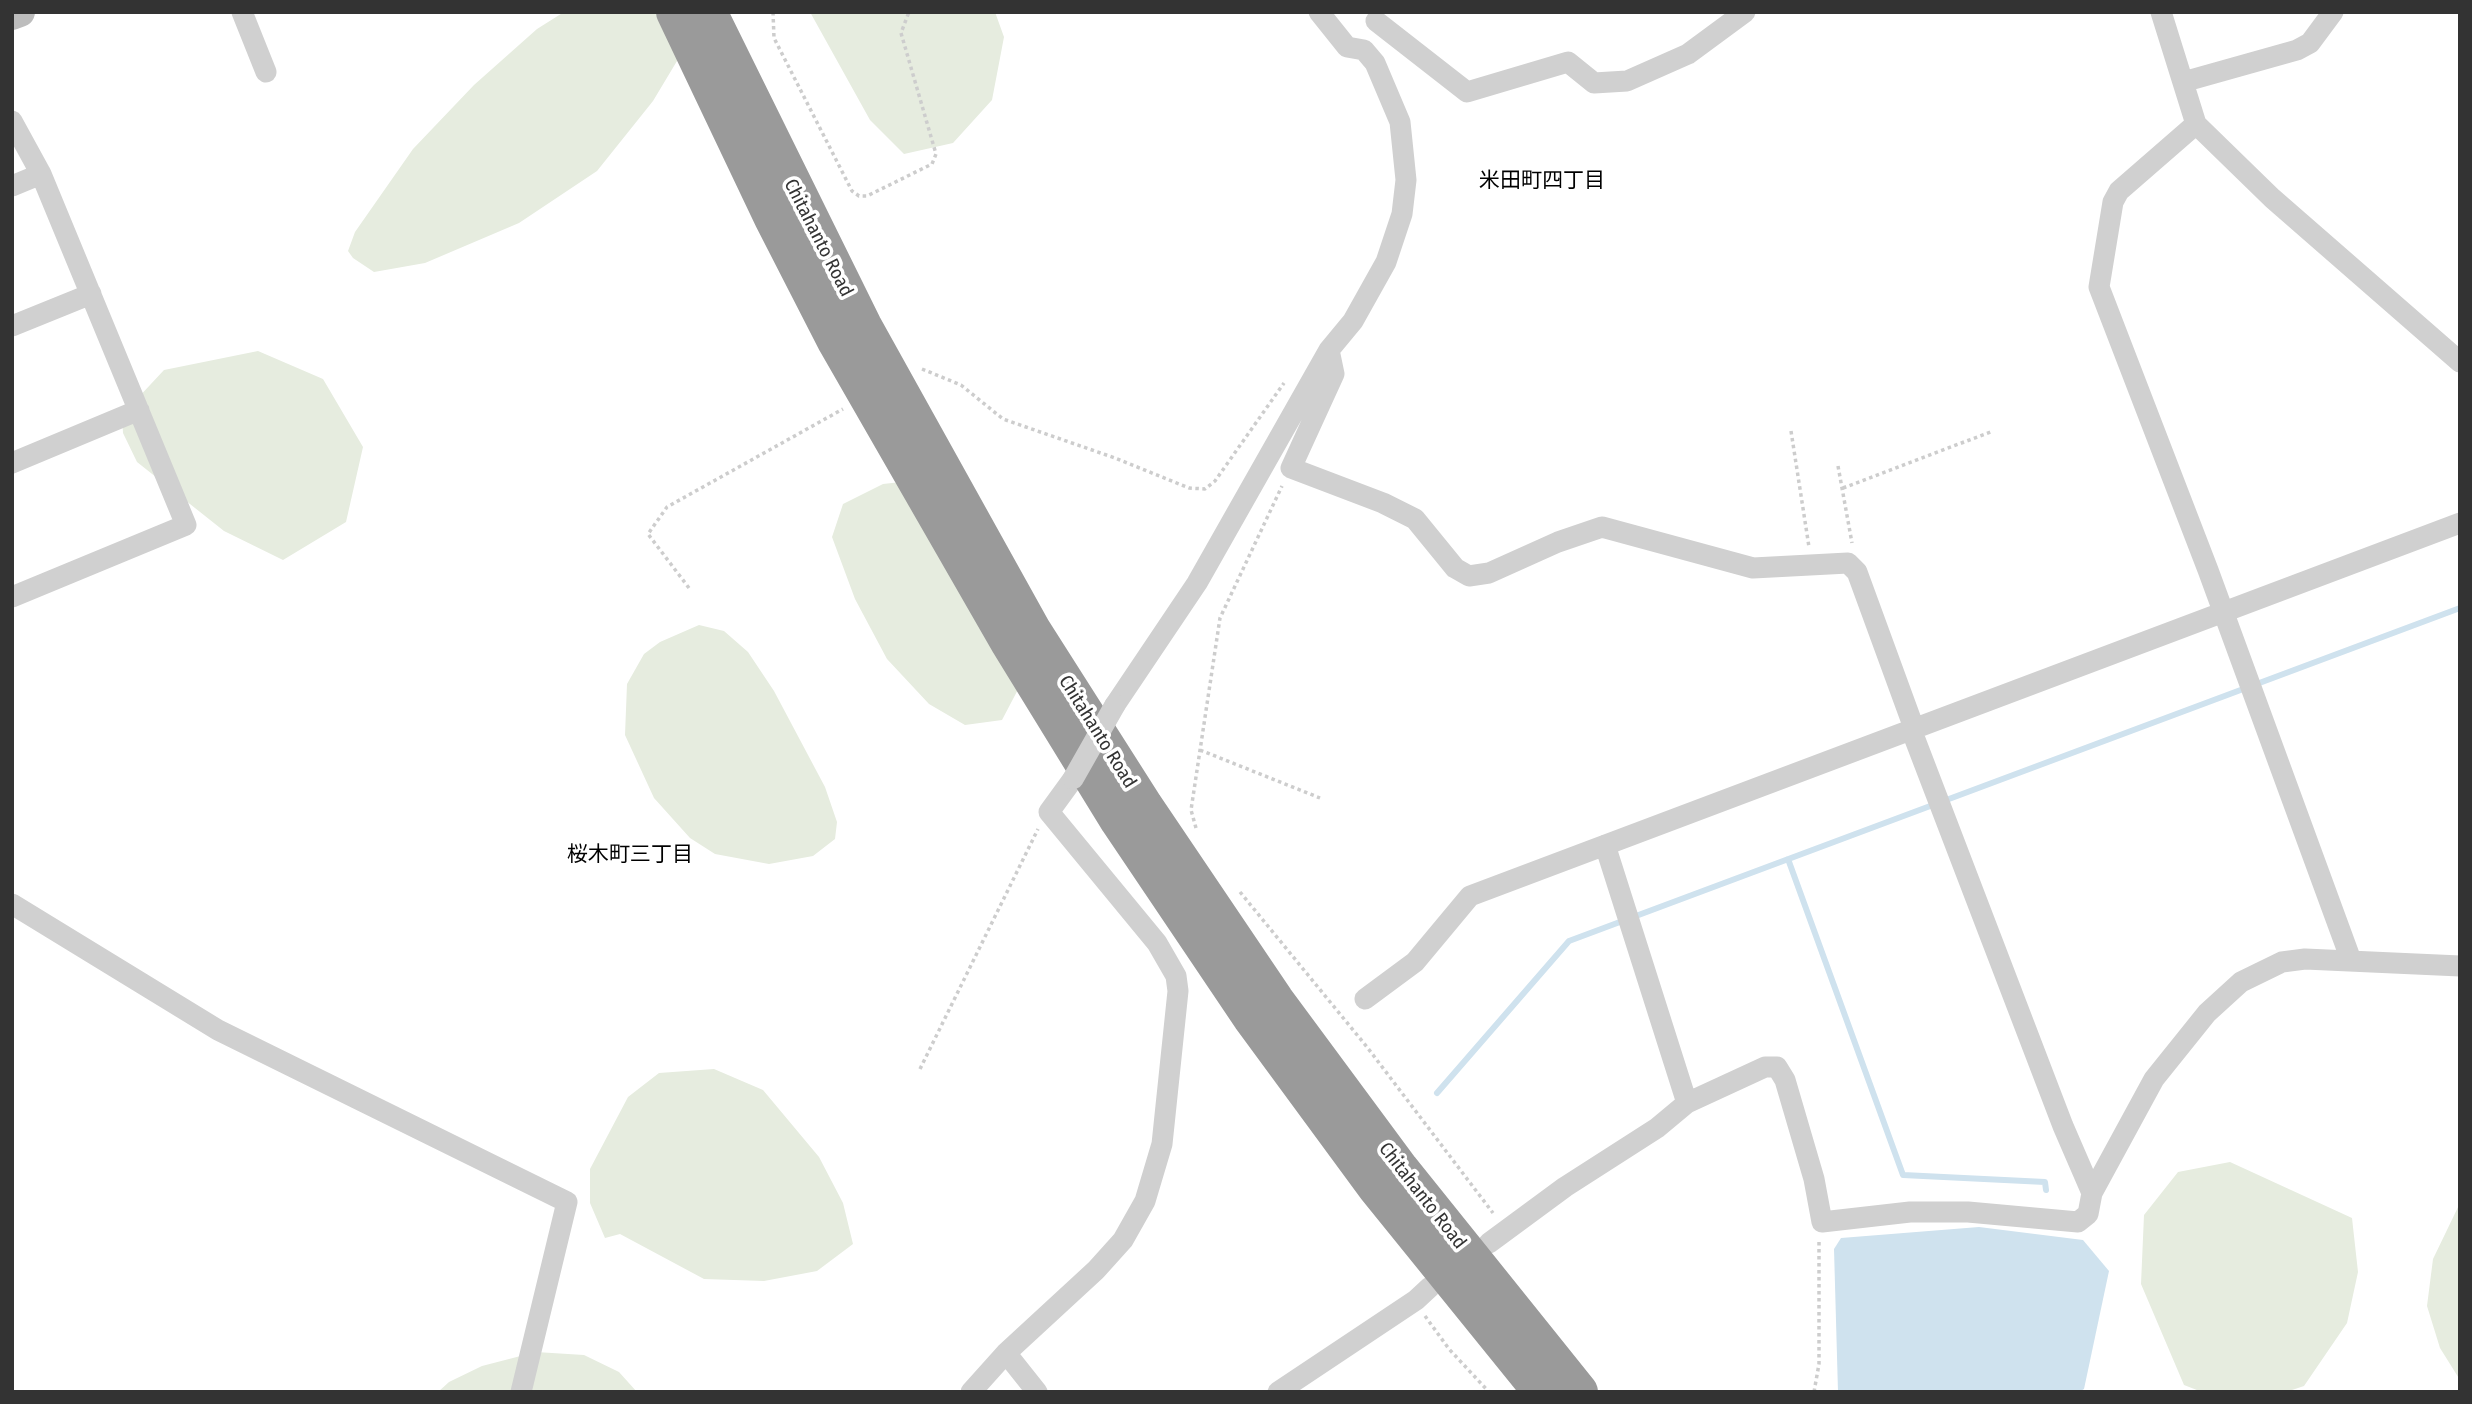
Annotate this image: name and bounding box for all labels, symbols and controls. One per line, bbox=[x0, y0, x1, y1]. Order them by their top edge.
district label: 米田町四丁目 bbox=[1479, 168, 1605, 194]
street label: Chitahanto Road bbox=[779, 175, 857, 301]
street label: Chitahanto Road bbox=[1053, 671, 1141, 793]
district label: 桜木町三丁目 bbox=[567, 842, 693, 868]
street label: Chitahanto Road bbox=[1373, 1138, 1471, 1254]

